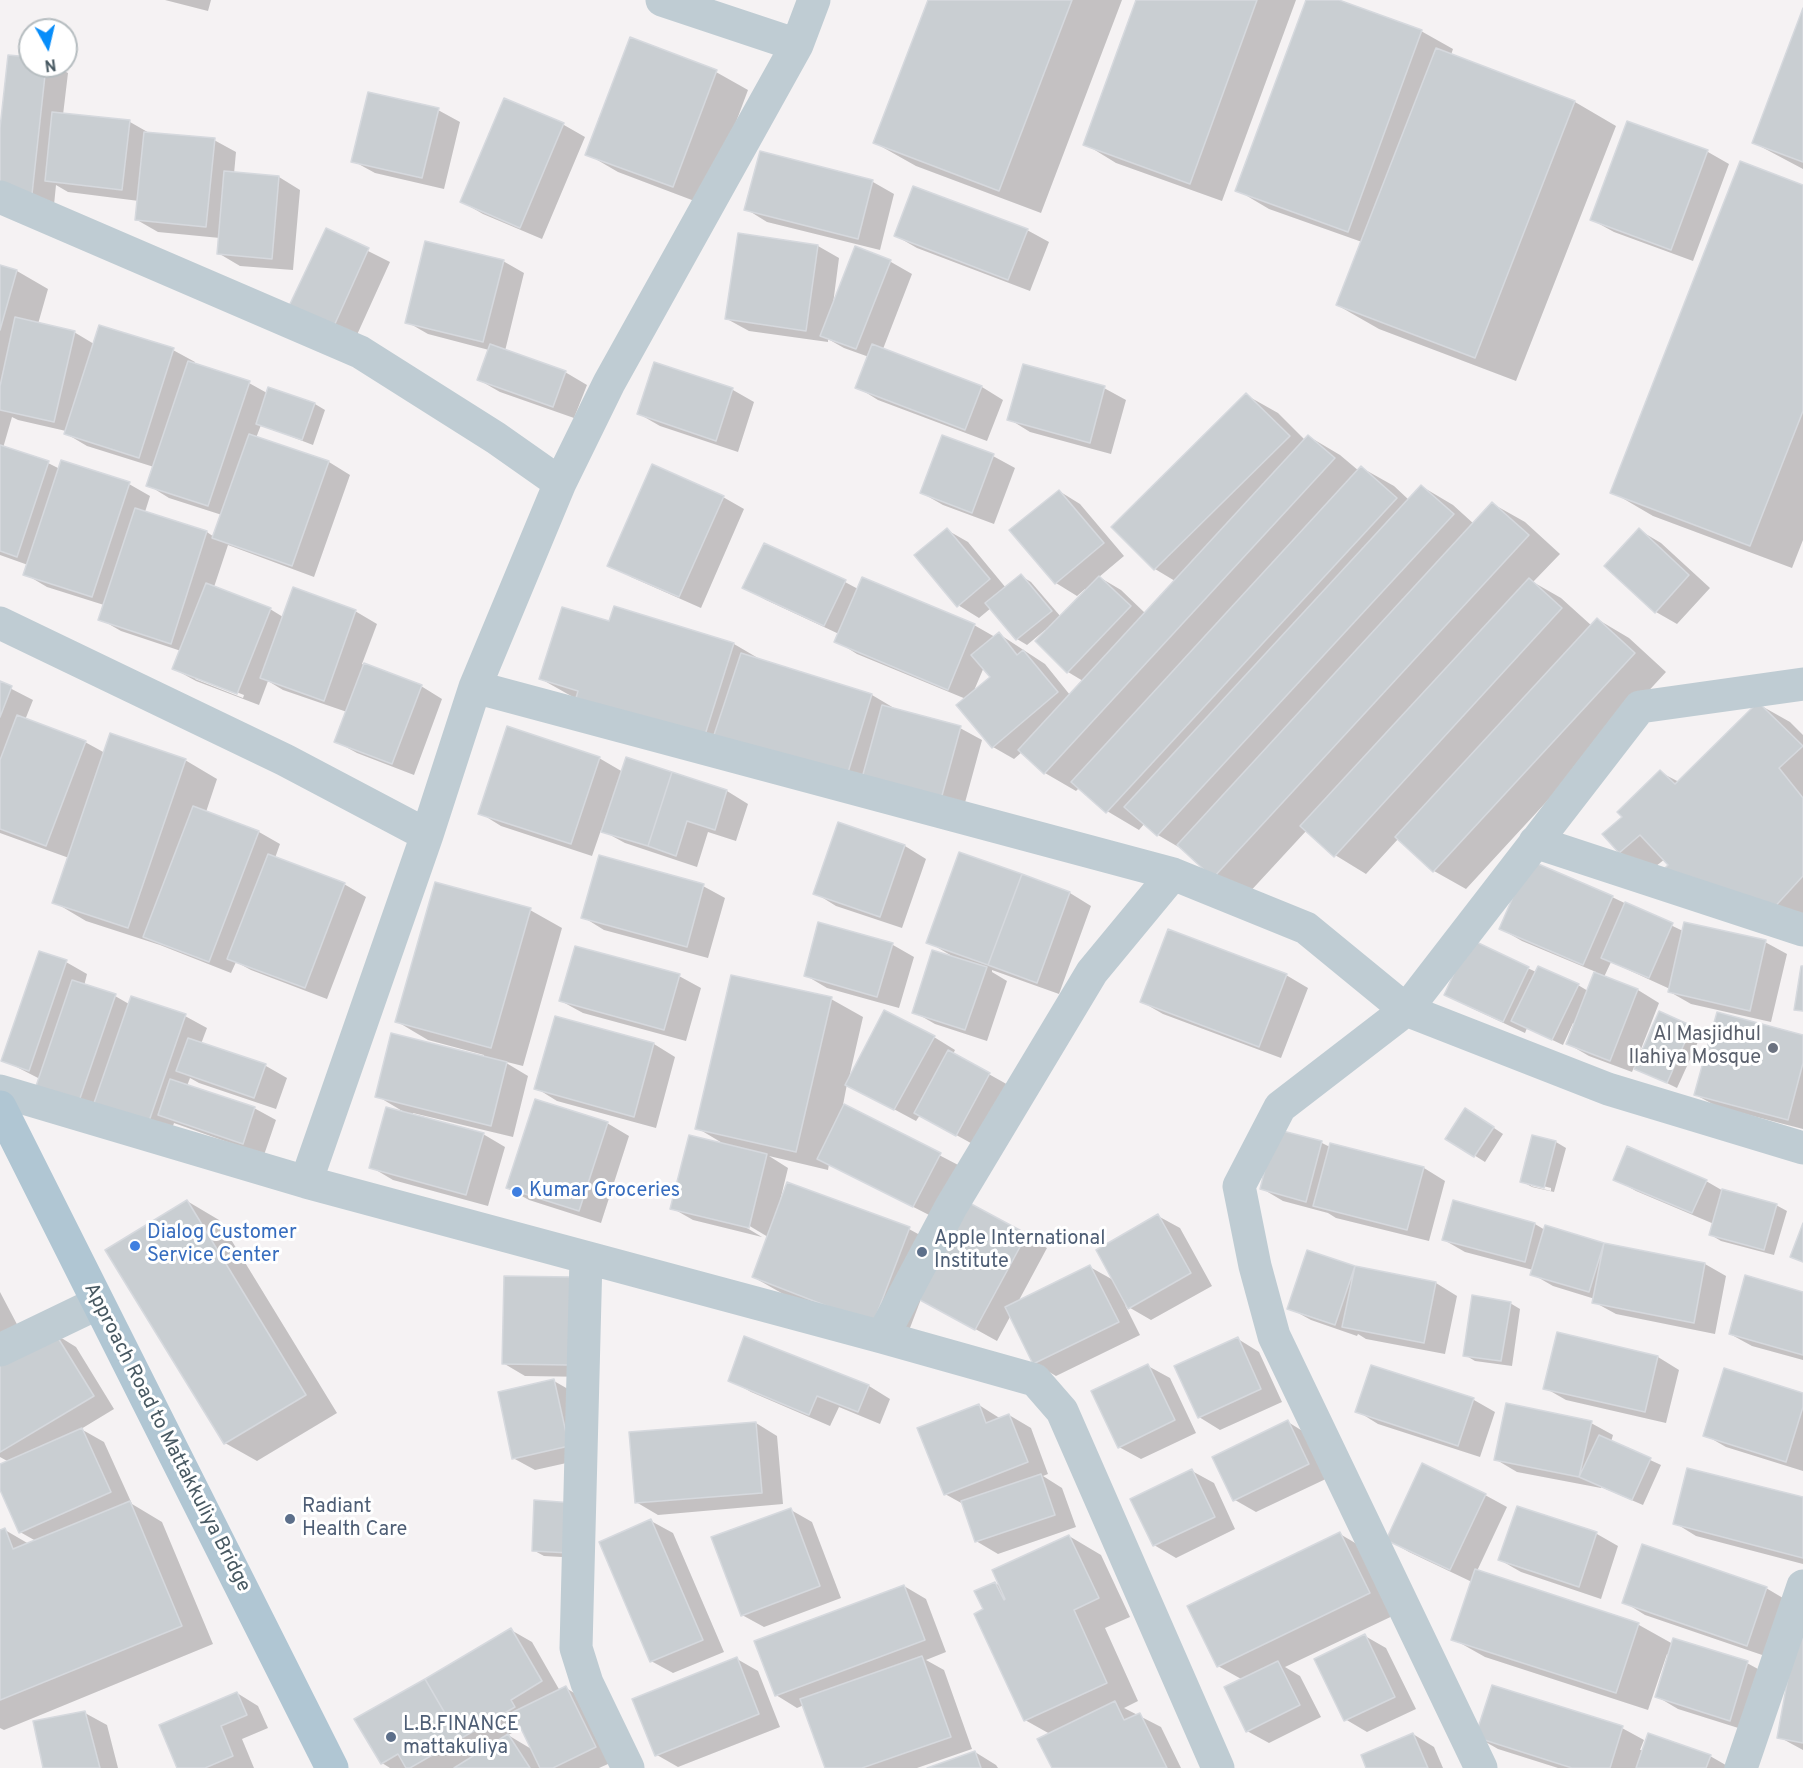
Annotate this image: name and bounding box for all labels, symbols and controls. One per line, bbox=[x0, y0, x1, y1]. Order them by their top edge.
north arrow bbox=[18, 18, 78, 78]
text: N bbox=[43, 53, 57, 75]
place label: Al Masjidhul Ilahiya Mosque bbox=[1628, 1024, 1761, 1071]
marker: Al Masjidhul Ilahiya Mosque bbox=[1766, 1041, 1780, 1055]
place label: Kumar Groceries bbox=[529, 1180, 680, 1204]
marker: Kumar Groceries bbox=[510, 1185, 524, 1199]
place label: Dialog Customer Service Center bbox=[147, 1222, 297, 1269]
place label: Apple International Institute bbox=[934, 1228, 1105, 1275]
marker: Dialog Customer Service Center bbox=[128, 1239, 142, 1253]
marker: Apple International Institute bbox=[915, 1245, 929, 1259]
street label: Approach Road to Mattakkuliya Bridge bbox=[77, 1280, 255, 1596]
place label: Radiant Health Care bbox=[302, 1496, 407, 1543]
marker: Radiant Health Care bbox=[283, 1512, 297, 1526]
place label: L.B.FINANCE mattakuliya bbox=[403, 1714, 519, 1761]
marker: L.B.FINANCE mattakuliya bbox=[384, 1730, 398, 1744]

